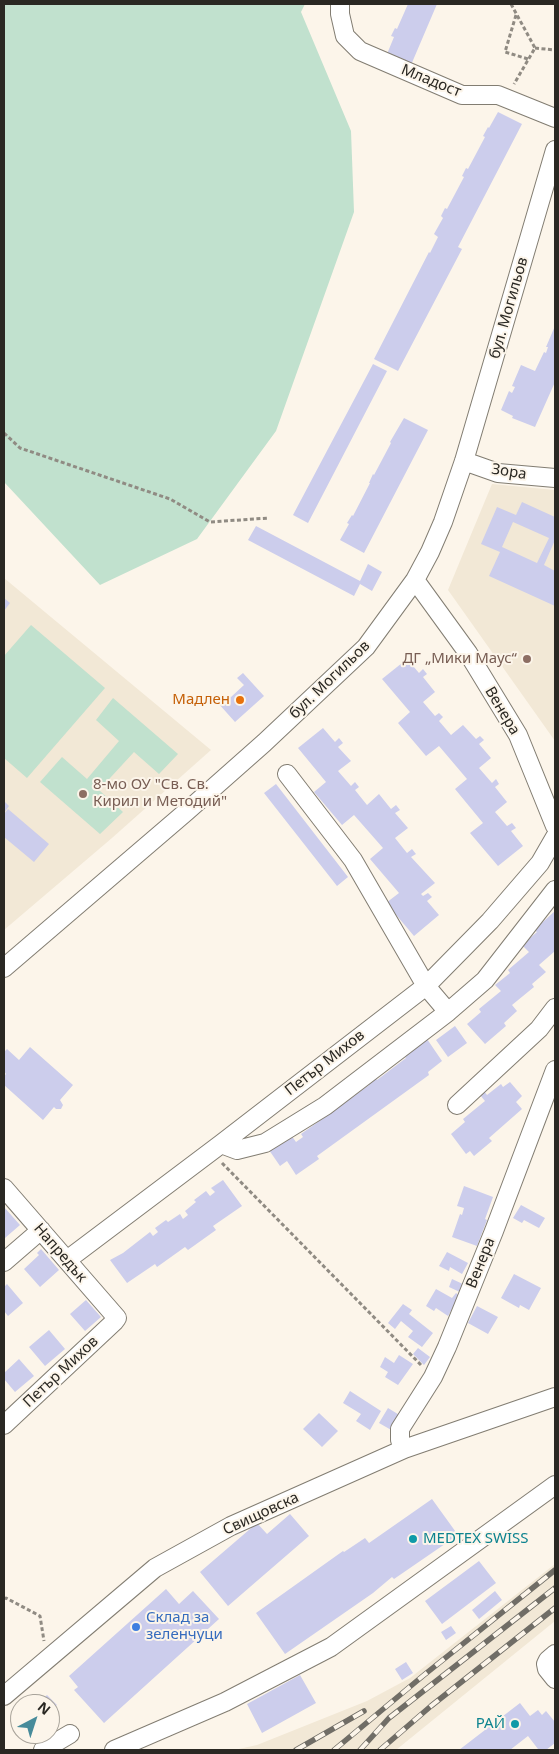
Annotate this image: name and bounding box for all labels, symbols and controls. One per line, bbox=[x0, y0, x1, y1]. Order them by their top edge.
street label: Младост bbox=[398, 61, 464, 101]
street label: бул. Могильов bbox=[486, 255, 532, 361]
street label: Зора bbox=[490, 460, 528, 484]
street label: бул. Могильов bbox=[286, 637, 374, 723]
place label: ДГ „Мики Маус“ bbox=[402, 650, 517, 668]
marker: ДГ „Мики Маус“ bbox=[521, 653, 533, 665]
street label: Венера bbox=[481, 684, 523, 738]
place label: Мадлен bbox=[172, 691, 230, 709]
marker: Мадлен bbox=[234, 694, 246, 706]
place label: 8-мо ОУ "Св. Св. Кирил и Методий" bbox=[93, 776, 227, 811]
marker: 8-мо ОУ "Св. Св. Кирил и Методий" bbox=[77, 788, 89, 800]
street label: Петър Михов bbox=[282, 1026, 368, 1100]
street label: Напредък bbox=[30, 1220, 90, 1286]
street label: Венера bbox=[463, 1235, 499, 1291]
street label: Петър Михов bbox=[20, 1333, 102, 1411]
street label: Свищовска bbox=[220, 1489, 302, 1539]
place label: MEDTEX SWISS bbox=[423, 1530, 529, 1548]
marker: MEDTEX SWISS bbox=[407, 1533, 419, 1545]
place label: Склад за зеленчуци bbox=[146, 1609, 223, 1644]
marker: Склад за зеленчуци bbox=[130, 1621, 142, 1633]
north arrow bbox=[10, 1694, 60, 1744]
text: N bbox=[34, 1697, 55, 1719]
place label: РАЙ bbox=[476, 1715, 505, 1733]
marker: РАЙ bbox=[509, 1718, 521, 1730]

